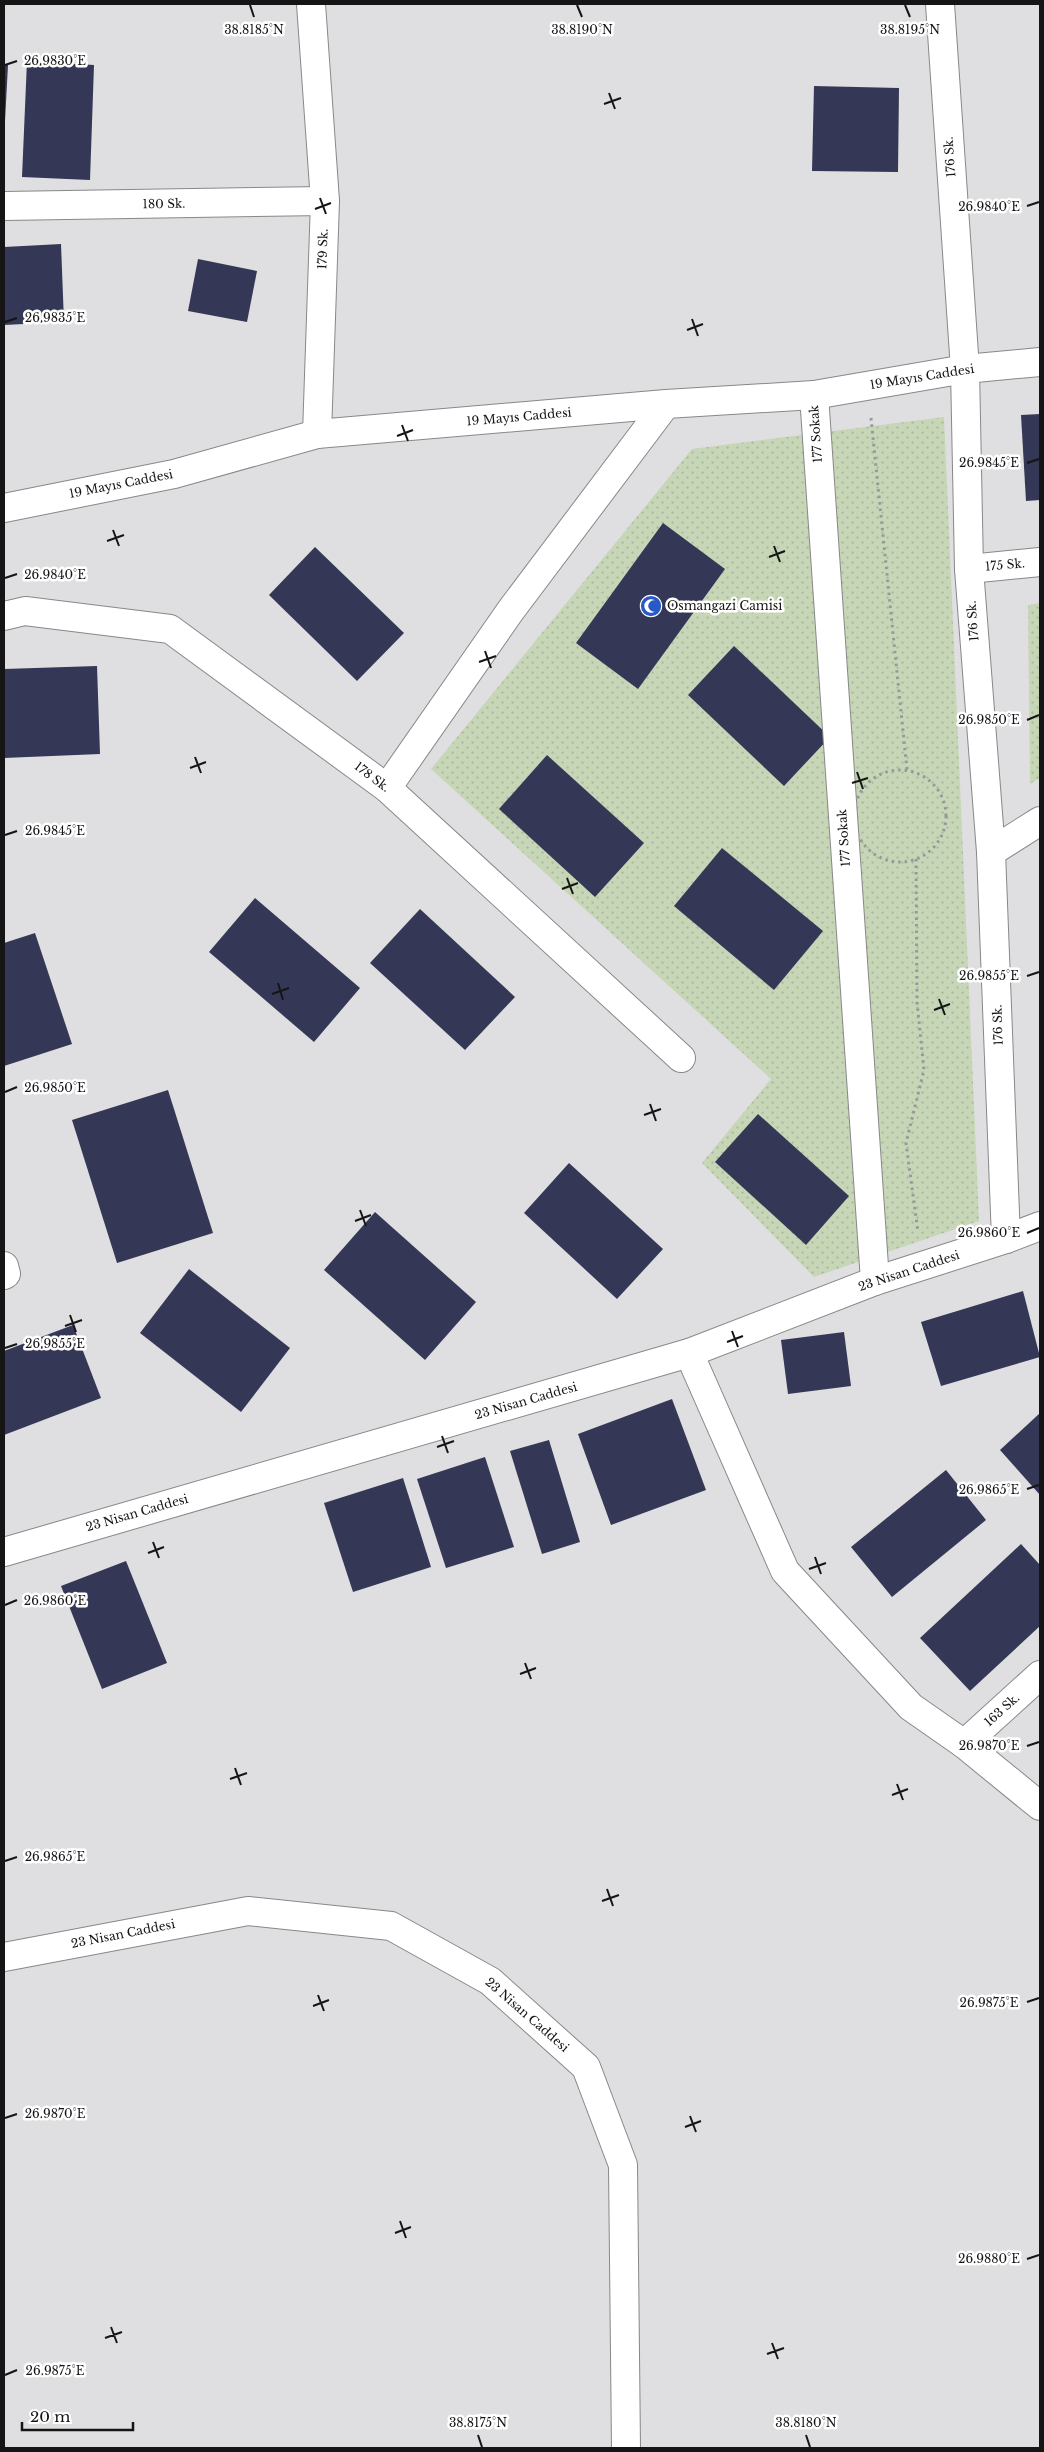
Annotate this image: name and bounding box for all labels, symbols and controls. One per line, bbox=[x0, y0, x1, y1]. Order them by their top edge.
text: 38.8185°N bbox=[224, 22, 284, 37]
text: 38.8190°N bbox=[551, 22, 613, 37]
text: 38.8195°N bbox=[880, 22, 940, 37]
text: 26.9830°E bbox=[24, 53, 86, 68]
street label: 176 Sk. bbox=[941, 136, 958, 178]
street label: 180 Sk. bbox=[142, 196, 186, 211]
text: 26.9840°E bbox=[958, 199, 1020, 214]
street label: 179 Sk. bbox=[314, 228, 331, 270]
text: 26.9835°E bbox=[25, 310, 85, 325]
street label: 19 Mayıs Caddesi bbox=[869, 361, 975, 392]
street label: 19 Mayıs Caddesi bbox=[466, 404, 572, 429]
street label: 177 Sokak bbox=[806, 404, 825, 463]
text: 26.9845°E bbox=[959, 455, 1019, 470]
street label: 19 Mayıs Caddesi bbox=[68, 466, 174, 501]
street label: 175 Sk. bbox=[984, 555, 1025, 574]
text: 26.9840°E bbox=[24, 567, 86, 582]
mosque icon: Osmangazi Camisi bbox=[639, 594, 663, 618]
place label: Osmangazi Camisi bbox=[667, 598, 782, 613]
street label: 176 Sk. bbox=[964, 600, 981, 642]
text: 26.9850°E bbox=[958, 712, 1020, 727]
street label: 178 Sk. bbox=[352, 758, 393, 795]
street label: 177 Sokak bbox=[834, 808, 853, 867]
text: 26.9845°E bbox=[25, 823, 85, 838]
text: 26.9855°E bbox=[959, 968, 1019, 983]
street label: 176 Sk. bbox=[989, 1004, 1006, 1046]
text: 26.9850°E bbox=[24, 1080, 86, 1095]
text: 26.9860°E bbox=[958, 1225, 1020, 1240]
street label: 23 Nisan Caddesi bbox=[856, 1247, 961, 1294]
text: 26.9855°E bbox=[25, 1336, 85, 1351]
street label: 23 Nisan Caddesi bbox=[473, 1379, 579, 1422]
text: 26.9865°E bbox=[959, 1482, 1020, 1497]
street label: 23 Nisan Caddesi bbox=[84, 1491, 190, 1534]
text: 26.9860°E bbox=[24, 1593, 86, 1608]
street label: 163 Sk. bbox=[981, 1690, 1022, 1729]
text: 26.9870°E bbox=[959, 1738, 1020, 1753]
text: 26.9865°E bbox=[25, 1849, 86, 1864]
street label: 23 Nisan Caddesi bbox=[70, 1916, 176, 1951]
street label: 23 Nisan Caddesi bbox=[483, 1974, 572, 2055]
text: 26.9875°E bbox=[960, 1995, 1019, 2010]
text: 26.9870°E bbox=[25, 2106, 86, 2121]
text: 26.9880°E bbox=[958, 2251, 1020, 2266]
text: 26.9875°E bbox=[26, 2363, 85, 2378]
scale bar bbox=[22, 2400, 134, 2432]
text: 20 m bbox=[30, 2407, 70, 2426]
text: 38.8175°N bbox=[449, 2415, 507, 2430]
text: 38.8180°N bbox=[775, 2415, 837, 2430]

